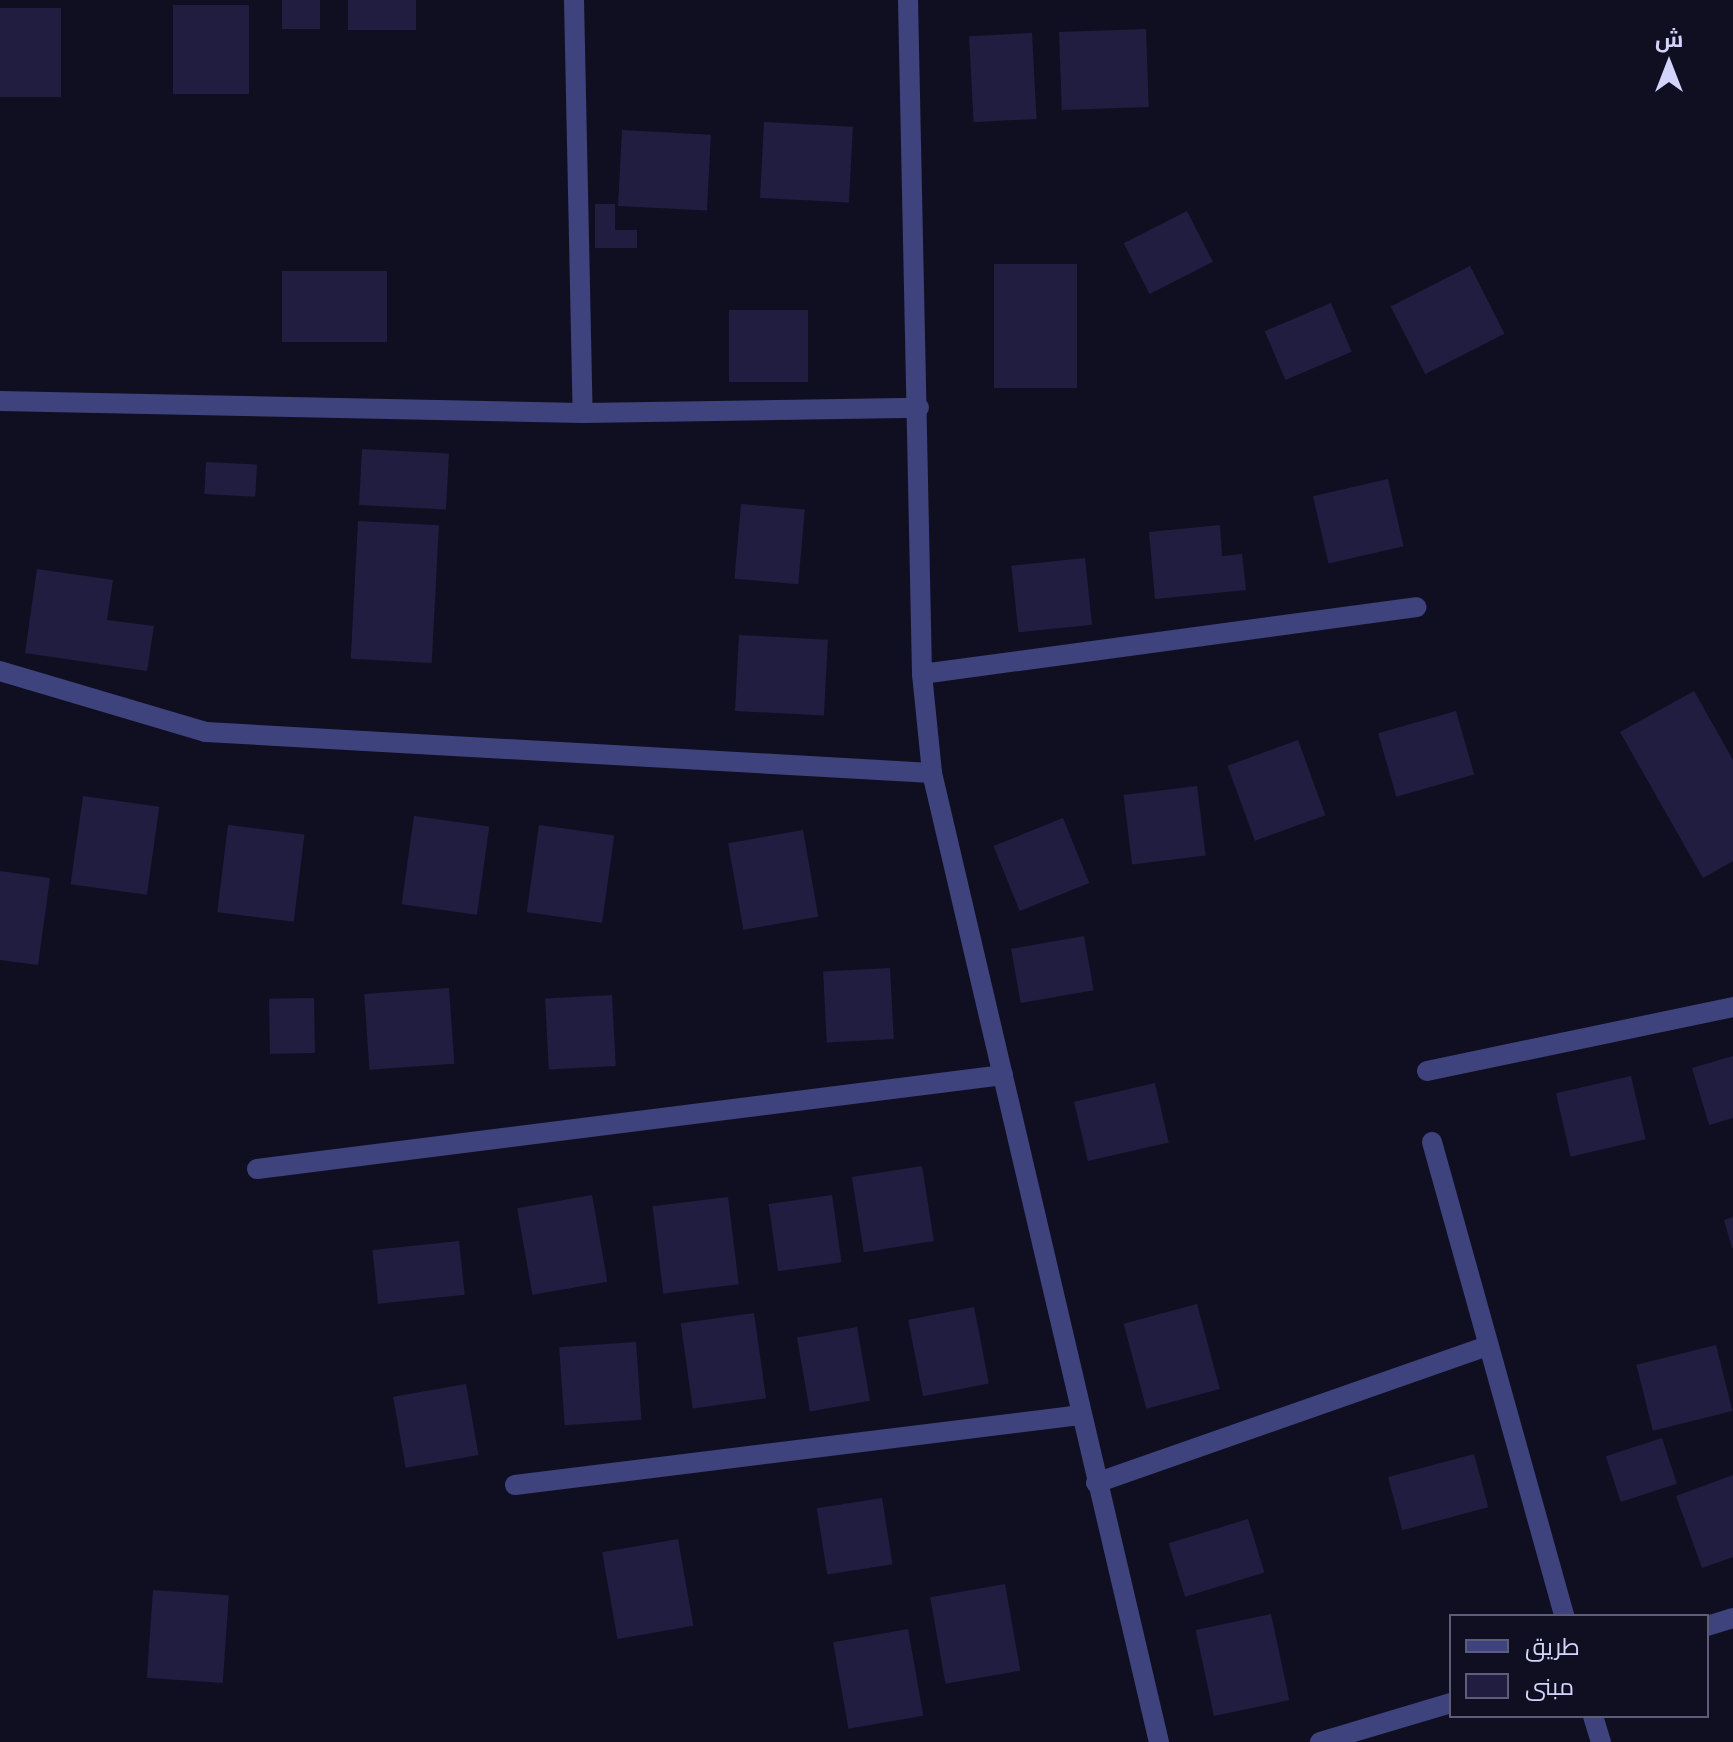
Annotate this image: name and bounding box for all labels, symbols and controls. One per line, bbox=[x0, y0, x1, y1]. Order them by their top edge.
north arrow bbox=[1629, 24, 1709, 104]
text: ش bbox=[1655, 27, 1683, 52]
legend bbox=[1449, 1614, 1709, 1718]
text: طريق bbox=[1525, 1633, 1580, 1661]
text: مبنى bbox=[1525, 1673, 1574, 1701]

